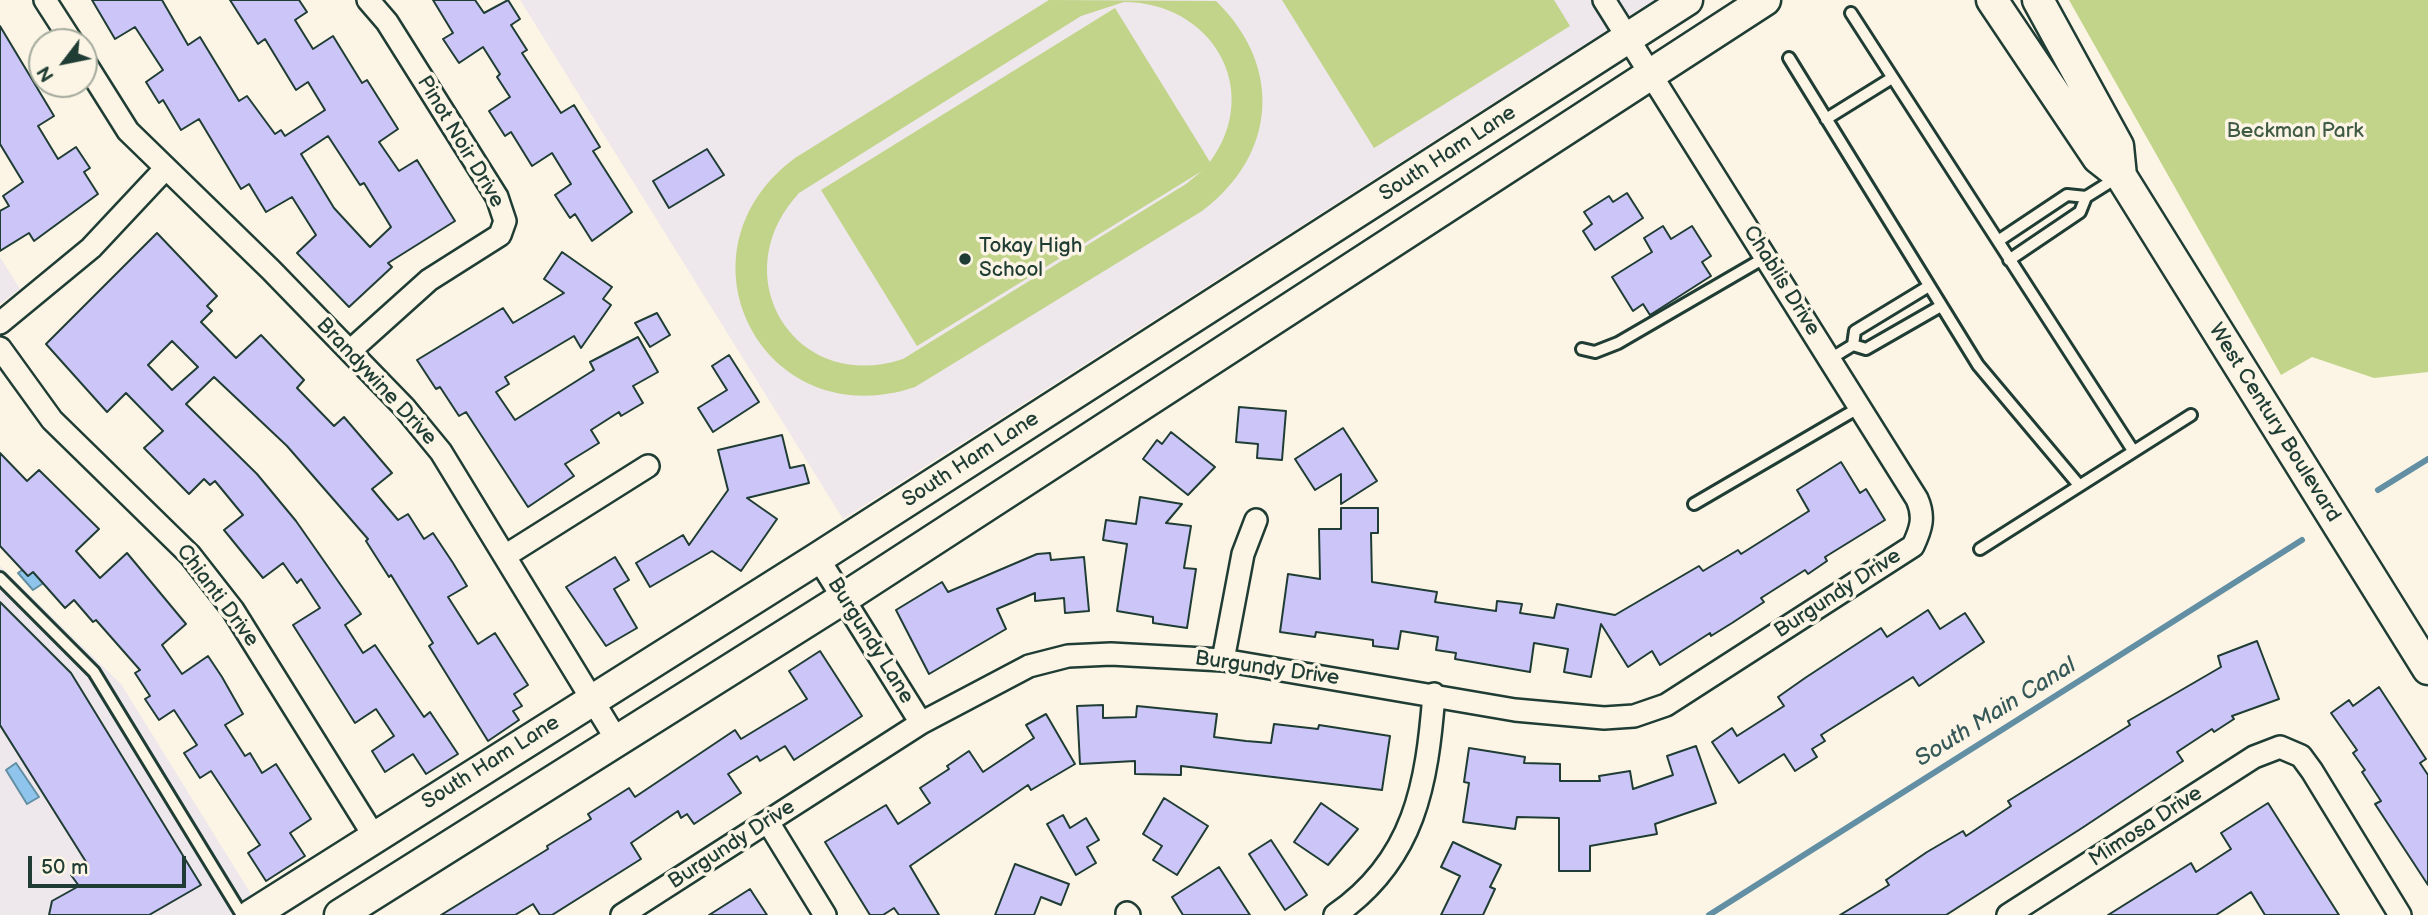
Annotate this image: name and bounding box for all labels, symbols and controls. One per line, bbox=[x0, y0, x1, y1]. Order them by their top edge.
north arrow bbox=[28, 28, 98, 98]
text: N bbox=[33, 61, 60, 85]
street label: Pinot Noir Drive bbox=[411, 72, 509, 212]
street label: South Ham Lane bbox=[1375, 100, 1521, 208]
park label: Beckman Park bbox=[2226, 119, 2364, 145]
street label: Chablis Drive bbox=[1737, 221, 1825, 341]
place label: Tokay High School bbox=[979, 234, 1082, 284]
marker: Tokay High School bbox=[957, 251, 973, 267]
street label: Brandywine Drive bbox=[310, 313, 442, 451]
street label: West Century Boulevard bbox=[2202, 319, 2346, 527]
street label: South Ham Lane bbox=[898, 406, 1044, 514]
street label: Chianti Drive bbox=[170, 540, 264, 652]
street label: Burgundy Drive bbox=[1770, 544, 1906, 644]
street label: Burgundy Lane bbox=[821, 573, 919, 709]
street label: Burgundy Drive bbox=[1193, 646, 1341, 692]
water label: South Main Canal bbox=[1910, 652, 2082, 774]
street label: South Ham Lane bbox=[417, 711, 565, 815]
street label: Mimosa Drive bbox=[2085, 781, 2207, 873]
street label: Burgundy Drive bbox=[664, 795, 800, 895]
scale bar bbox=[32, 842, 189, 886]
text: 50 m bbox=[41, 855, 88, 880]

